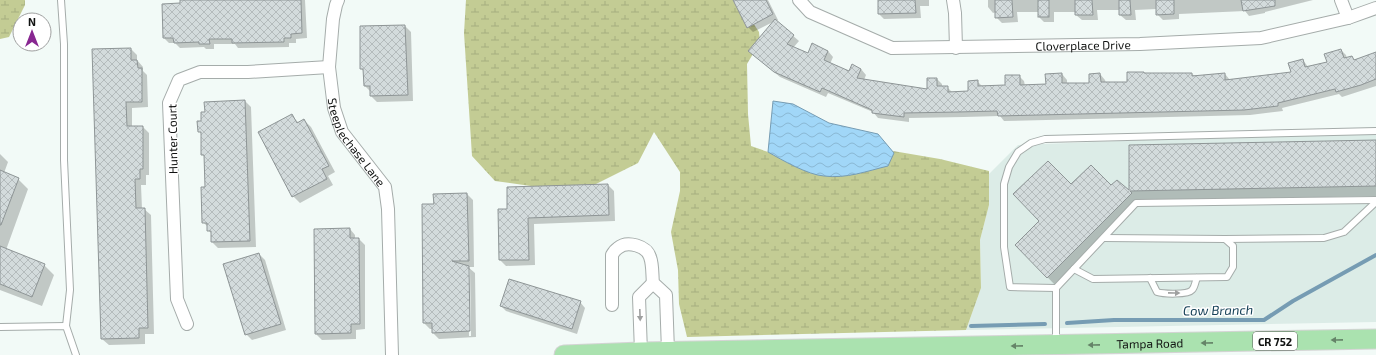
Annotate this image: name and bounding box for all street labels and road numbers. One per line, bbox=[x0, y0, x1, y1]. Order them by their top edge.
street label: Cloverplace Drive bbox=[1035, 37, 1131, 53]
street label: Steeplechase Lane bbox=[326, 97, 389, 189]
street label: Hunter Court bbox=[164, 103, 180, 174]
road number: CR 752 bbox=[1253, 332, 1297, 350]
street label: Tampa Road bbox=[1116, 335, 1183, 351]

